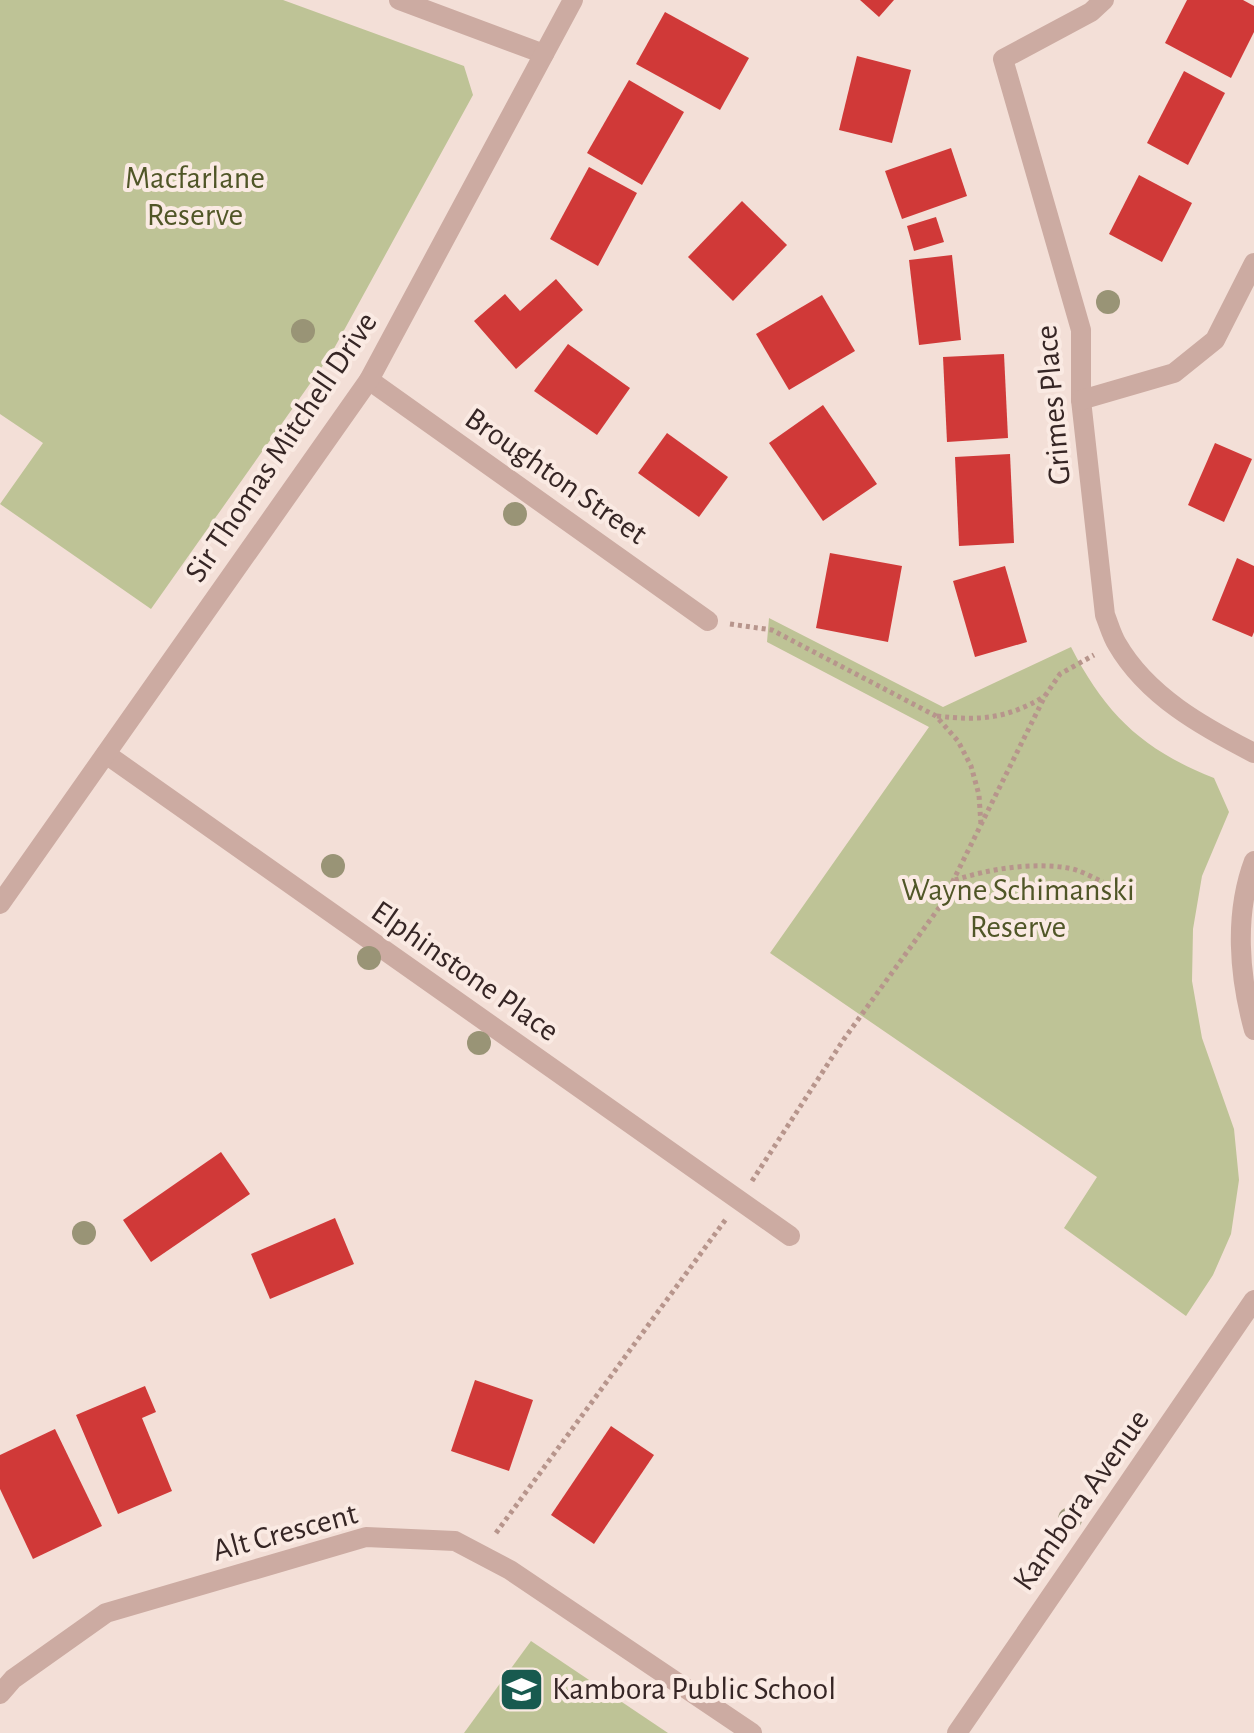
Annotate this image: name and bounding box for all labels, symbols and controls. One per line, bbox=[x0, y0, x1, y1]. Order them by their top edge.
park label: Macfarlane Reserve bbox=[125, 162, 265, 231]
street label: Sir Thomas Mitchell Drive bbox=[179, 306, 383, 588]
street label: Grimes Place bbox=[1030, 324, 1076, 486]
street label: Broughton Street bbox=[459, 402, 653, 550]
park label: Wayne Schimanski Reserve bbox=[901, 874, 1135, 943]
street label: Elphinstone Place bbox=[366, 895, 564, 1047]
street label: Kambora Avenue bbox=[1007, 1404, 1155, 1596]
street label: Alt Crescent bbox=[209, 1497, 361, 1567]
school or university icon: Kambora Public School bbox=[497, 1665, 545, 1713]
place label: Kambora Public School bbox=[552, 1673, 836, 1705]

